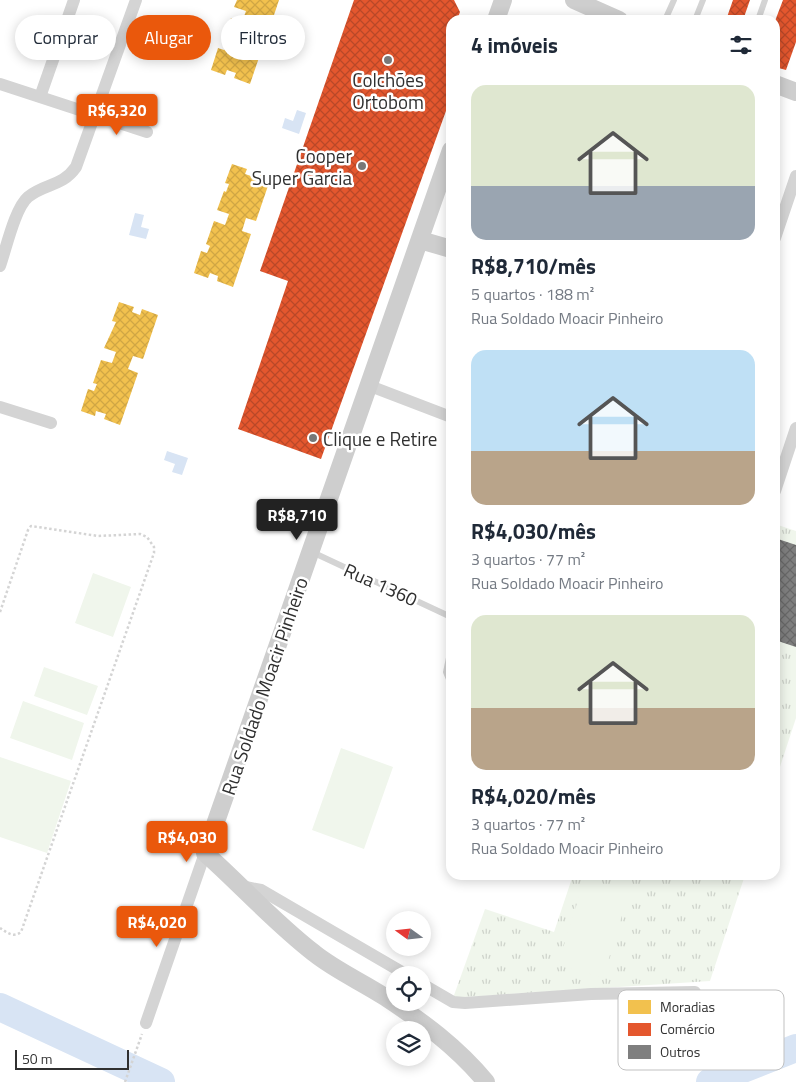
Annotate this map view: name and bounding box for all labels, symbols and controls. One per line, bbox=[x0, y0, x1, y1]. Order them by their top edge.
chip: Comprar bbox=[15, 15, 116, 60]
chip: Alugar bbox=[126, 15, 211, 60]
chip: Filtros bbox=[221, 15, 305, 60]
text: 4 imóveis bbox=[471, 29, 558, 61]
icon: filters bbox=[727, 31, 755, 59]
marker: Colchões Ortobom bbox=[382, 54, 394, 66]
place label: Colchões Ortobom bbox=[352, 65, 424, 116]
pin: R$6,320 bbox=[71, 94, 163, 136]
text: R$6,320 bbox=[88, 98, 146, 122]
icon: home bbox=[568, 118, 658, 208]
place label: Cooper Super Garcia bbox=[252, 141, 352, 192]
marker: Cooper Super Garcia bbox=[356, 160, 368, 172]
text: R$8,710/mês bbox=[471, 250, 596, 282]
text: 5 quartos · 188 m² bbox=[471, 282, 594, 306]
text: Rua Soldado Moacir Pinheiro bbox=[471, 306, 664, 330]
icon: home bbox=[568, 383, 658, 473]
place label: Clique e Retire bbox=[323, 424, 437, 453]
marker: Clique e Retire bbox=[307, 432, 319, 444]
pin: R$8,710 bbox=[251, 498, 343, 541]
text: R$8,710 bbox=[268, 503, 326, 527]
text: R$4,030/mês bbox=[471, 515, 596, 547]
text: 3 quartos · 77 m² bbox=[471, 547, 585, 571]
street label: Rua 1360 bbox=[339, 555, 423, 613]
text: Rua Soldado Moacir Pinheiro bbox=[471, 571, 664, 595]
street label: Rua Soldado Moacir Pinheiro bbox=[213, 573, 315, 799]
icon: home bbox=[568, 648, 658, 738]
text: R$4,020/mês bbox=[471, 780, 596, 812]
text: 3 quartos · 77 m² bbox=[471, 812, 585, 836]
pin: R$4,030 bbox=[141, 820, 233, 863]
text: R$4,030 bbox=[158, 825, 216, 849]
text: Rua Soldado Moacir Pinheiro bbox=[471, 836, 664, 860]
pin: R$4,020 bbox=[111, 906, 203, 948]
text: R$4,020 bbox=[128, 910, 186, 934]
north arrow bbox=[386, 911, 431, 956]
map controls bbox=[386, 911, 431, 1066]
button: locate bbox=[386, 966, 431, 1011]
legend bbox=[618, 990, 784, 1070]
text: Moradias bbox=[660, 996, 715, 1017]
text: Comércio bbox=[660, 1018, 715, 1039]
button: layers bbox=[386, 1021, 431, 1066]
text: Outros bbox=[660, 1041, 700, 1062]
scale bar bbox=[15, 1047, 129, 1070]
text: 50 m bbox=[22, 1048, 52, 1069]

